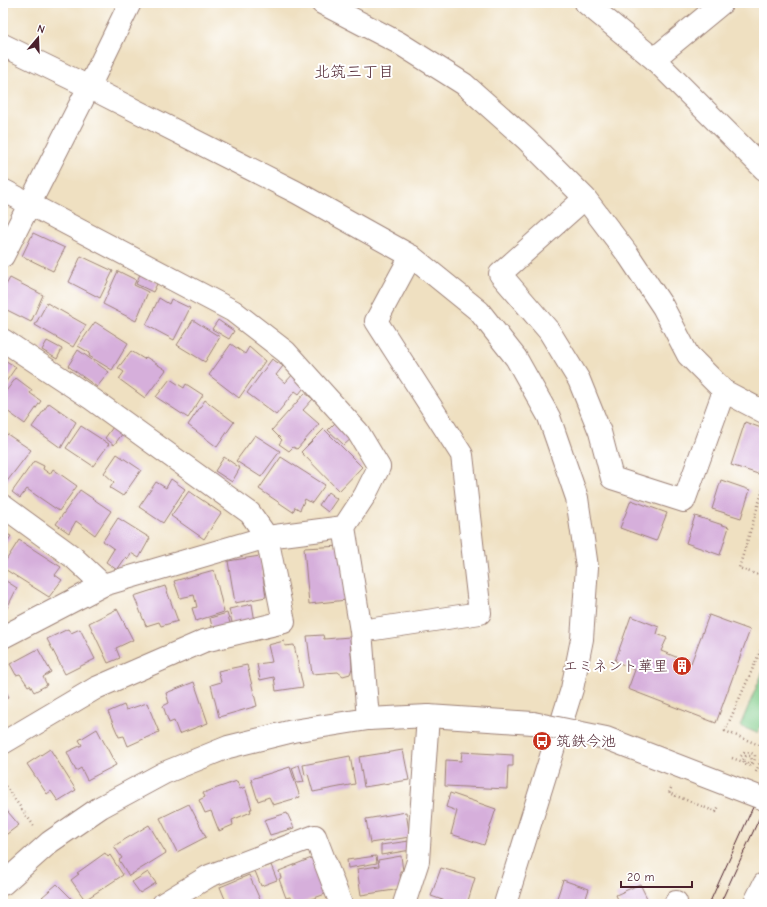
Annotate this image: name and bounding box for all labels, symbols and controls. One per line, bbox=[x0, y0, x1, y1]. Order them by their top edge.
north arrow bbox=[18, 18, 58, 58]
text: N bbox=[36, 22, 47, 36]
district label: 北筑三丁目 bbox=[314, 63, 394, 81]
building icon: エミネント華里 bbox=[671, 655, 693, 677]
place label: エミネント華里 bbox=[563, 657, 668, 675]
bus stop icon: 筑鉄今池 bbox=[531, 730, 553, 752]
place label: 筑鉄今池 bbox=[556, 732, 616, 750]
scale bar bbox=[621, 863, 692, 889]
text: 20 m bbox=[627, 870, 655, 884]

